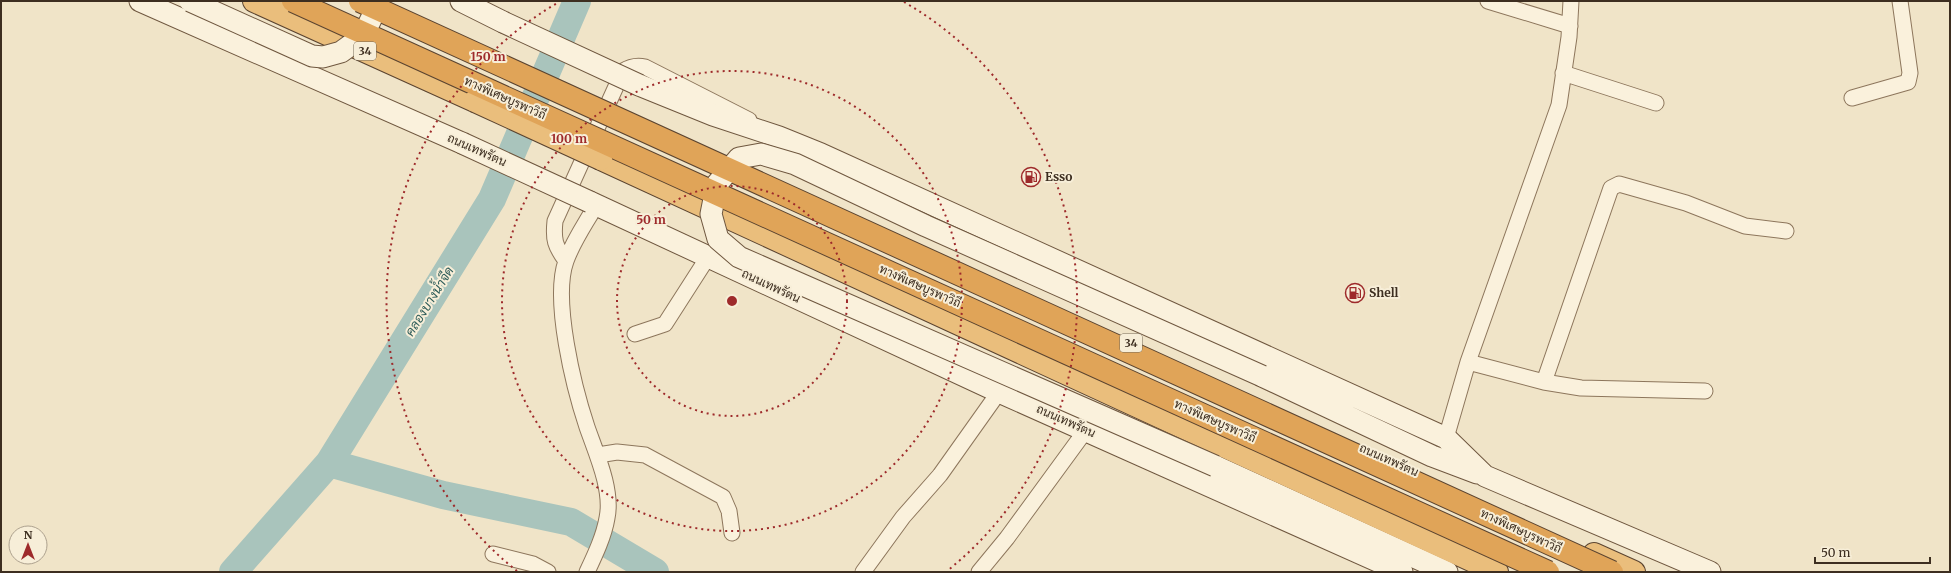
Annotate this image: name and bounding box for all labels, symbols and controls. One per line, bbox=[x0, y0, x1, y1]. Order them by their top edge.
road number: 34 bbox=[354, 42, 376, 60]
text: 150 m bbox=[471, 49, 506, 64]
street label: ทางพิเศษบูรพาวิถี bbox=[462, 73, 548, 123]
street label: ถนนเทพรัตน bbox=[445, 130, 509, 169]
text: 100 m bbox=[551, 131, 587, 146]
fuel station icon: Esso bbox=[1020, 166, 1042, 188]
place label: Esso bbox=[1045, 169, 1072, 184]
text: 50 m bbox=[636, 212, 666, 227]
water label: คลองบางน้ำจืด bbox=[398, 261, 458, 339]
street label: ทางพิเศษบูรพาวิถี bbox=[877, 261, 963, 311]
street label: ถนนเทพรัตน bbox=[739, 265, 803, 306]
fuel station icon: Shell bbox=[1344, 282, 1366, 304]
place label: Shell bbox=[1369, 285, 1399, 300]
centre of rings bbox=[725, 294, 739, 308]
road number: 34 bbox=[1120, 334, 1142, 352]
street label: ทางพิเศษบูรพาวิถี bbox=[1172, 396, 1258, 446]
street label: ถนนเทพรัตน bbox=[1034, 401, 1098, 440]
street label: ถนนเทพรัตน bbox=[1357, 440, 1421, 479]
street label: ทางพิเศษบูรพาวิถี bbox=[1478, 505, 1564, 557]
north arrow bbox=[8, 525, 48, 565]
text: N bbox=[24, 528, 33, 542]
scale bar bbox=[1815, 539, 1930, 565]
text: 50 m bbox=[1821, 545, 1850, 560]

